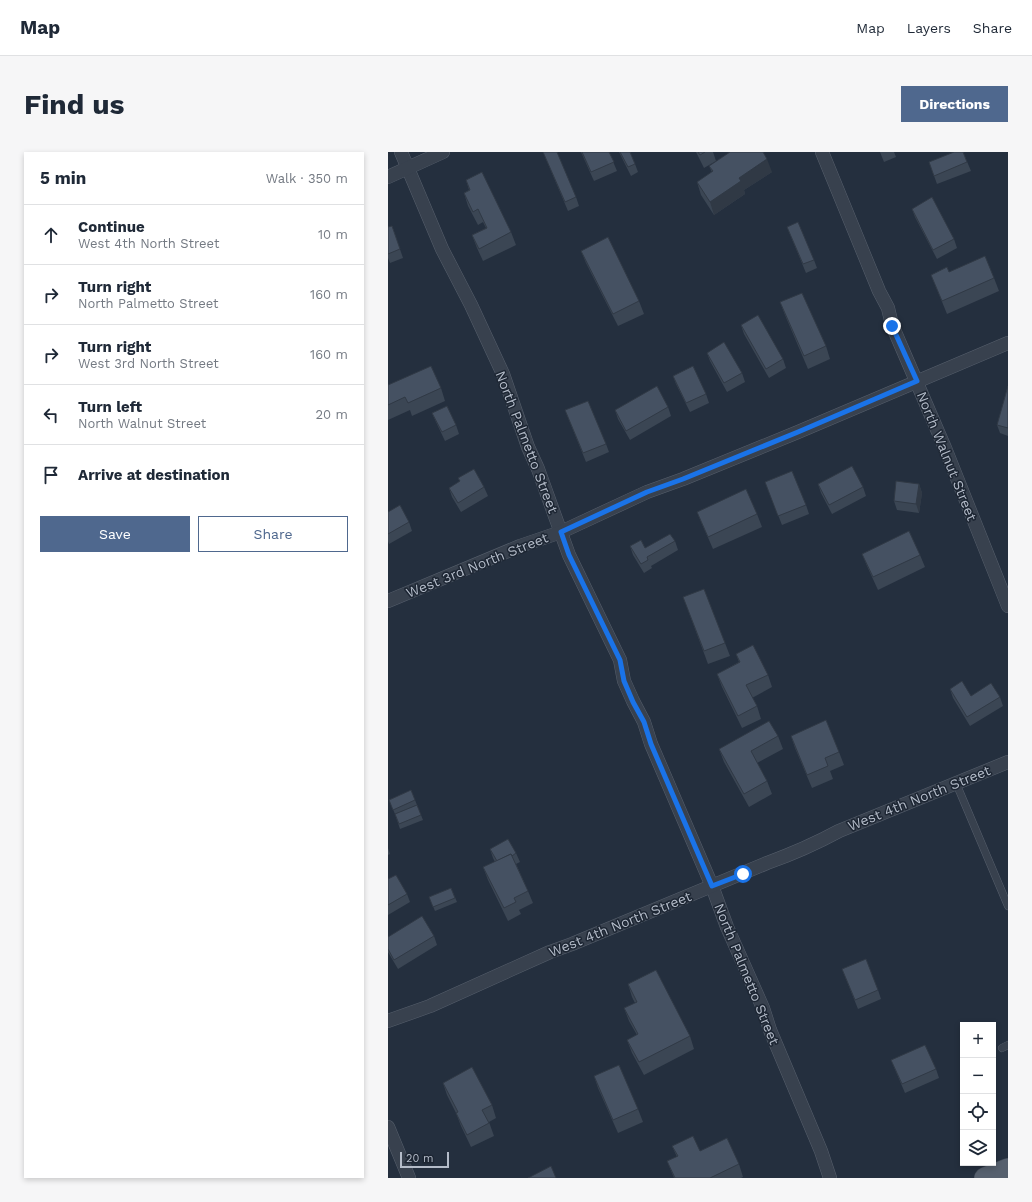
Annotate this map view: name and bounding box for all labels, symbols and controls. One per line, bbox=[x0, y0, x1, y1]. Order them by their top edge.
text: Map bbox=[20, 16, 60, 39]
text: Map bbox=[856, 20, 885, 36]
text: Layers bbox=[907, 20, 951, 36]
text: Share bbox=[973, 20, 1012, 36]
button: Directions bbox=[901, 86, 1008, 122]
text: Find us bbox=[24, 88, 124, 121]
text: 5 min bbox=[40, 168, 86, 188]
text: Walk · 350 m bbox=[266, 171, 348, 186]
text: Continue bbox=[78, 218, 145, 236]
icon: ahead bbox=[40, 224, 62, 246]
text: 10 m bbox=[318, 227, 348, 242]
text: West 4th North Street bbox=[78, 236, 219, 251]
text: Turn right bbox=[78, 278, 151, 296]
icon: right bbox=[40, 284, 62, 306]
text: 160 m bbox=[310, 287, 348, 302]
text: North Palmetto Street bbox=[78, 296, 218, 311]
route end bbox=[883, 317, 901, 335]
text: Turn right bbox=[78, 338, 151, 356]
icon: right bbox=[40, 344, 62, 366]
text: 160 m bbox=[310, 347, 348, 362]
text: West 3rd North Street bbox=[78, 356, 219, 371]
street label: North Palmetto Street bbox=[492, 369, 562, 516]
street label: North Walnut Street bbox=[914, 389, 980, 523]
text: Turn left bbox=[78, 398, 142, 416]
icon: left bbox=[40, 404, 62, 426]
text: 20 m bbox=[316, 407, 348, 422]
text: North Walnut Street bbox=[78, 416, 206, 431]
icon: arrive bbox=[40, 464, 62, 486]
text: Arrive at destination bbox=[78, 466, 230, 484]
button: Save bbox=[40, 516, 190, 552]
button: Share bbox=[198, 516, 348, 552]
street label: West 3rd North Street bbox=[404, 529, 550, 601]
street label: West 4th North Street bbox=[845, 762, 993, 834]
route start bbox=[734, 865, 752, 883]
street label: West 4th North Street bbox=[546, 888, 694, 960]
street label: North Palmetto Street bbox=[711, 901, 783, 1047]
map controls bbox=[960, 1022, 996, 1166]
button: + bbox=[960, 1022, 996, 1058]
button: − bbox=[960, 1058, 996, 1094]
button: locate bbox=[960, 1094, 996, 1130]
button: layers bbox=[960, 1130, 996, 1166]
scale bar bbox=[400, 1150, 449, 1169]
text: 20 m bbox=[406, 1152, 434, 1165]

